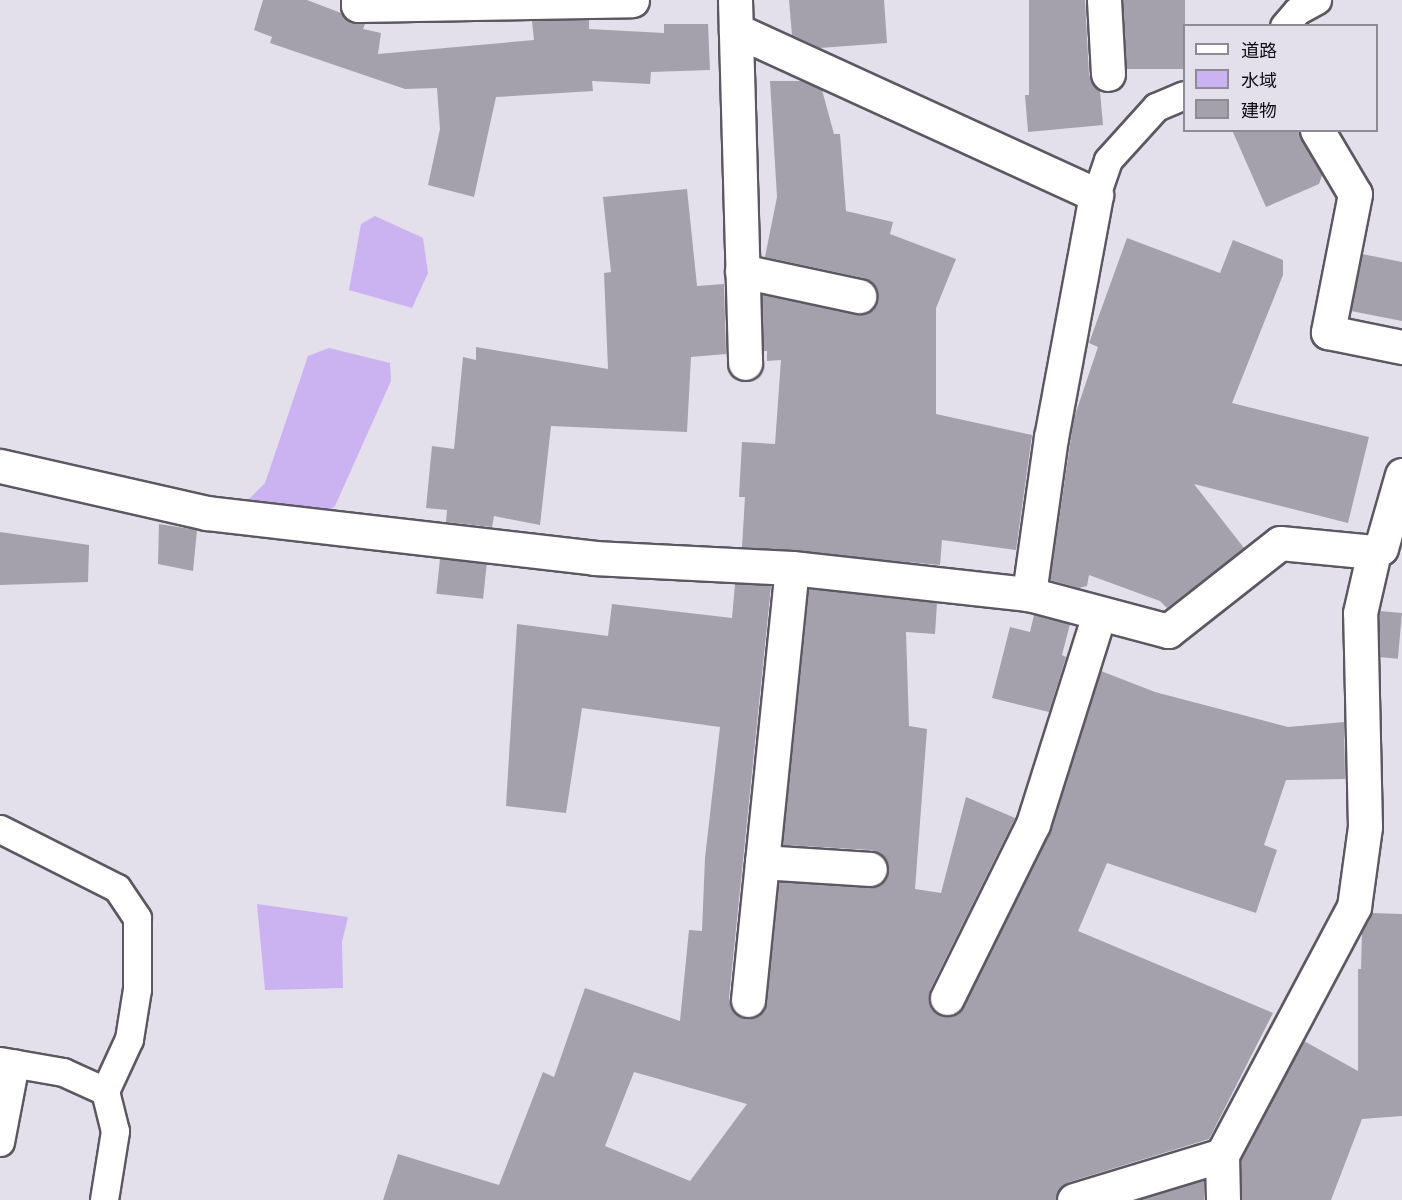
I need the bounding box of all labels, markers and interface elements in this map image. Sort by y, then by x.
legend [1183,24,1378,132]
text: 道路 [1241,39,1277,62]
text: 水域 [1241,69,1277,92]
text: 建物 [1241,99,1277,122]

